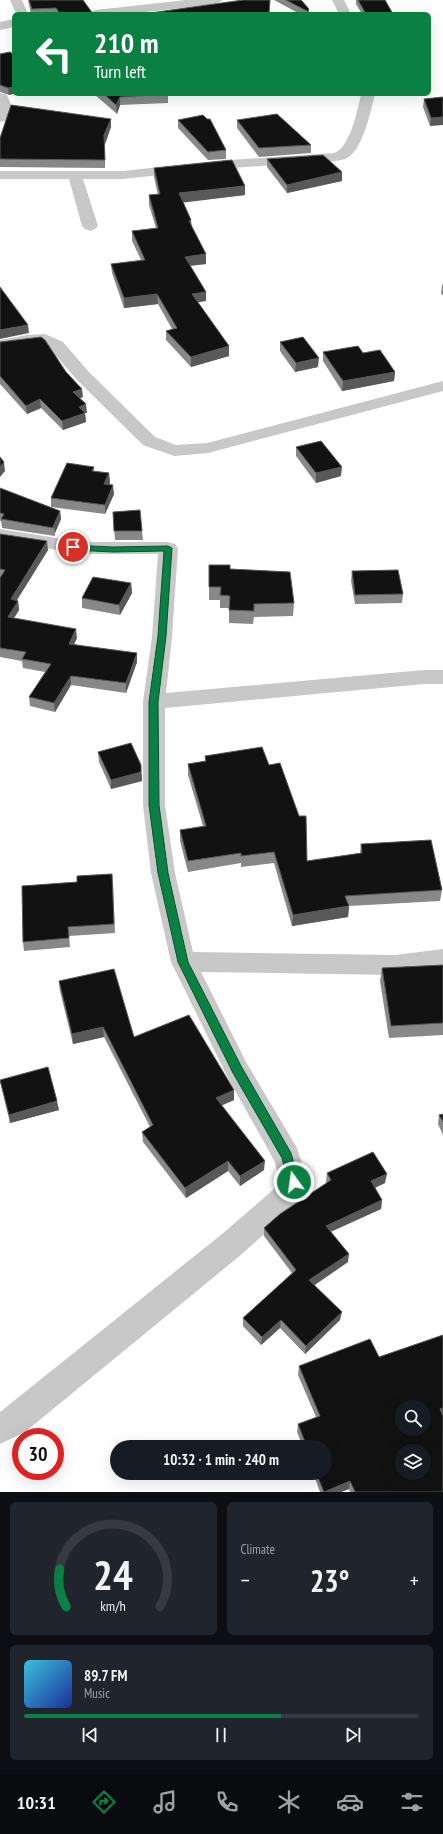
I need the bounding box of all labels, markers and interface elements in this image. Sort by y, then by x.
text: 210 m [94,24,158,61]
icon: left [28,28,80,80]
text: Turn left [94,60,146,83]
pin [56,530,90,564]
icon: arrive [62,536,84,558]
position arrow [273,1161,315,1203]
map controls [395,1400,431,1480]
button: search [395,1400,431,1436]
speed limit sign: 30 [12,1428,64,1480]
button: layers [395,1444,431,1480]
text: 10:32 · 1 min · 240 m [163,1450,279,1469]
text: Climate [241,1541,275,1558]
text: 24 [93,1547,133,1600]
text: 23° [310,1561,350,1600]
text: − [241,1566,250,1594]
text: + [410,1566,419,1594]
text: km/h [101,1595,126,1614]
text: 89.7 FM [84,1666,127,1685]
text: Music [84,1685,110,1702]
icon: previous [79,1724,101,1746]
icon: pause [210,1724,232,1746]
icon: next [342,1724,364,1746]
icon: directions [90,1788,118,1816]
icon: music [151,1788,179,1816]
icon: phone [213,1788,241,1816]
icon: climate [275,1788,303,1816]
icon: car [336,1788,364,1816]
icon: filters [398,1788,426,1816]
text: 10:31 [17,1791,56,1814]

